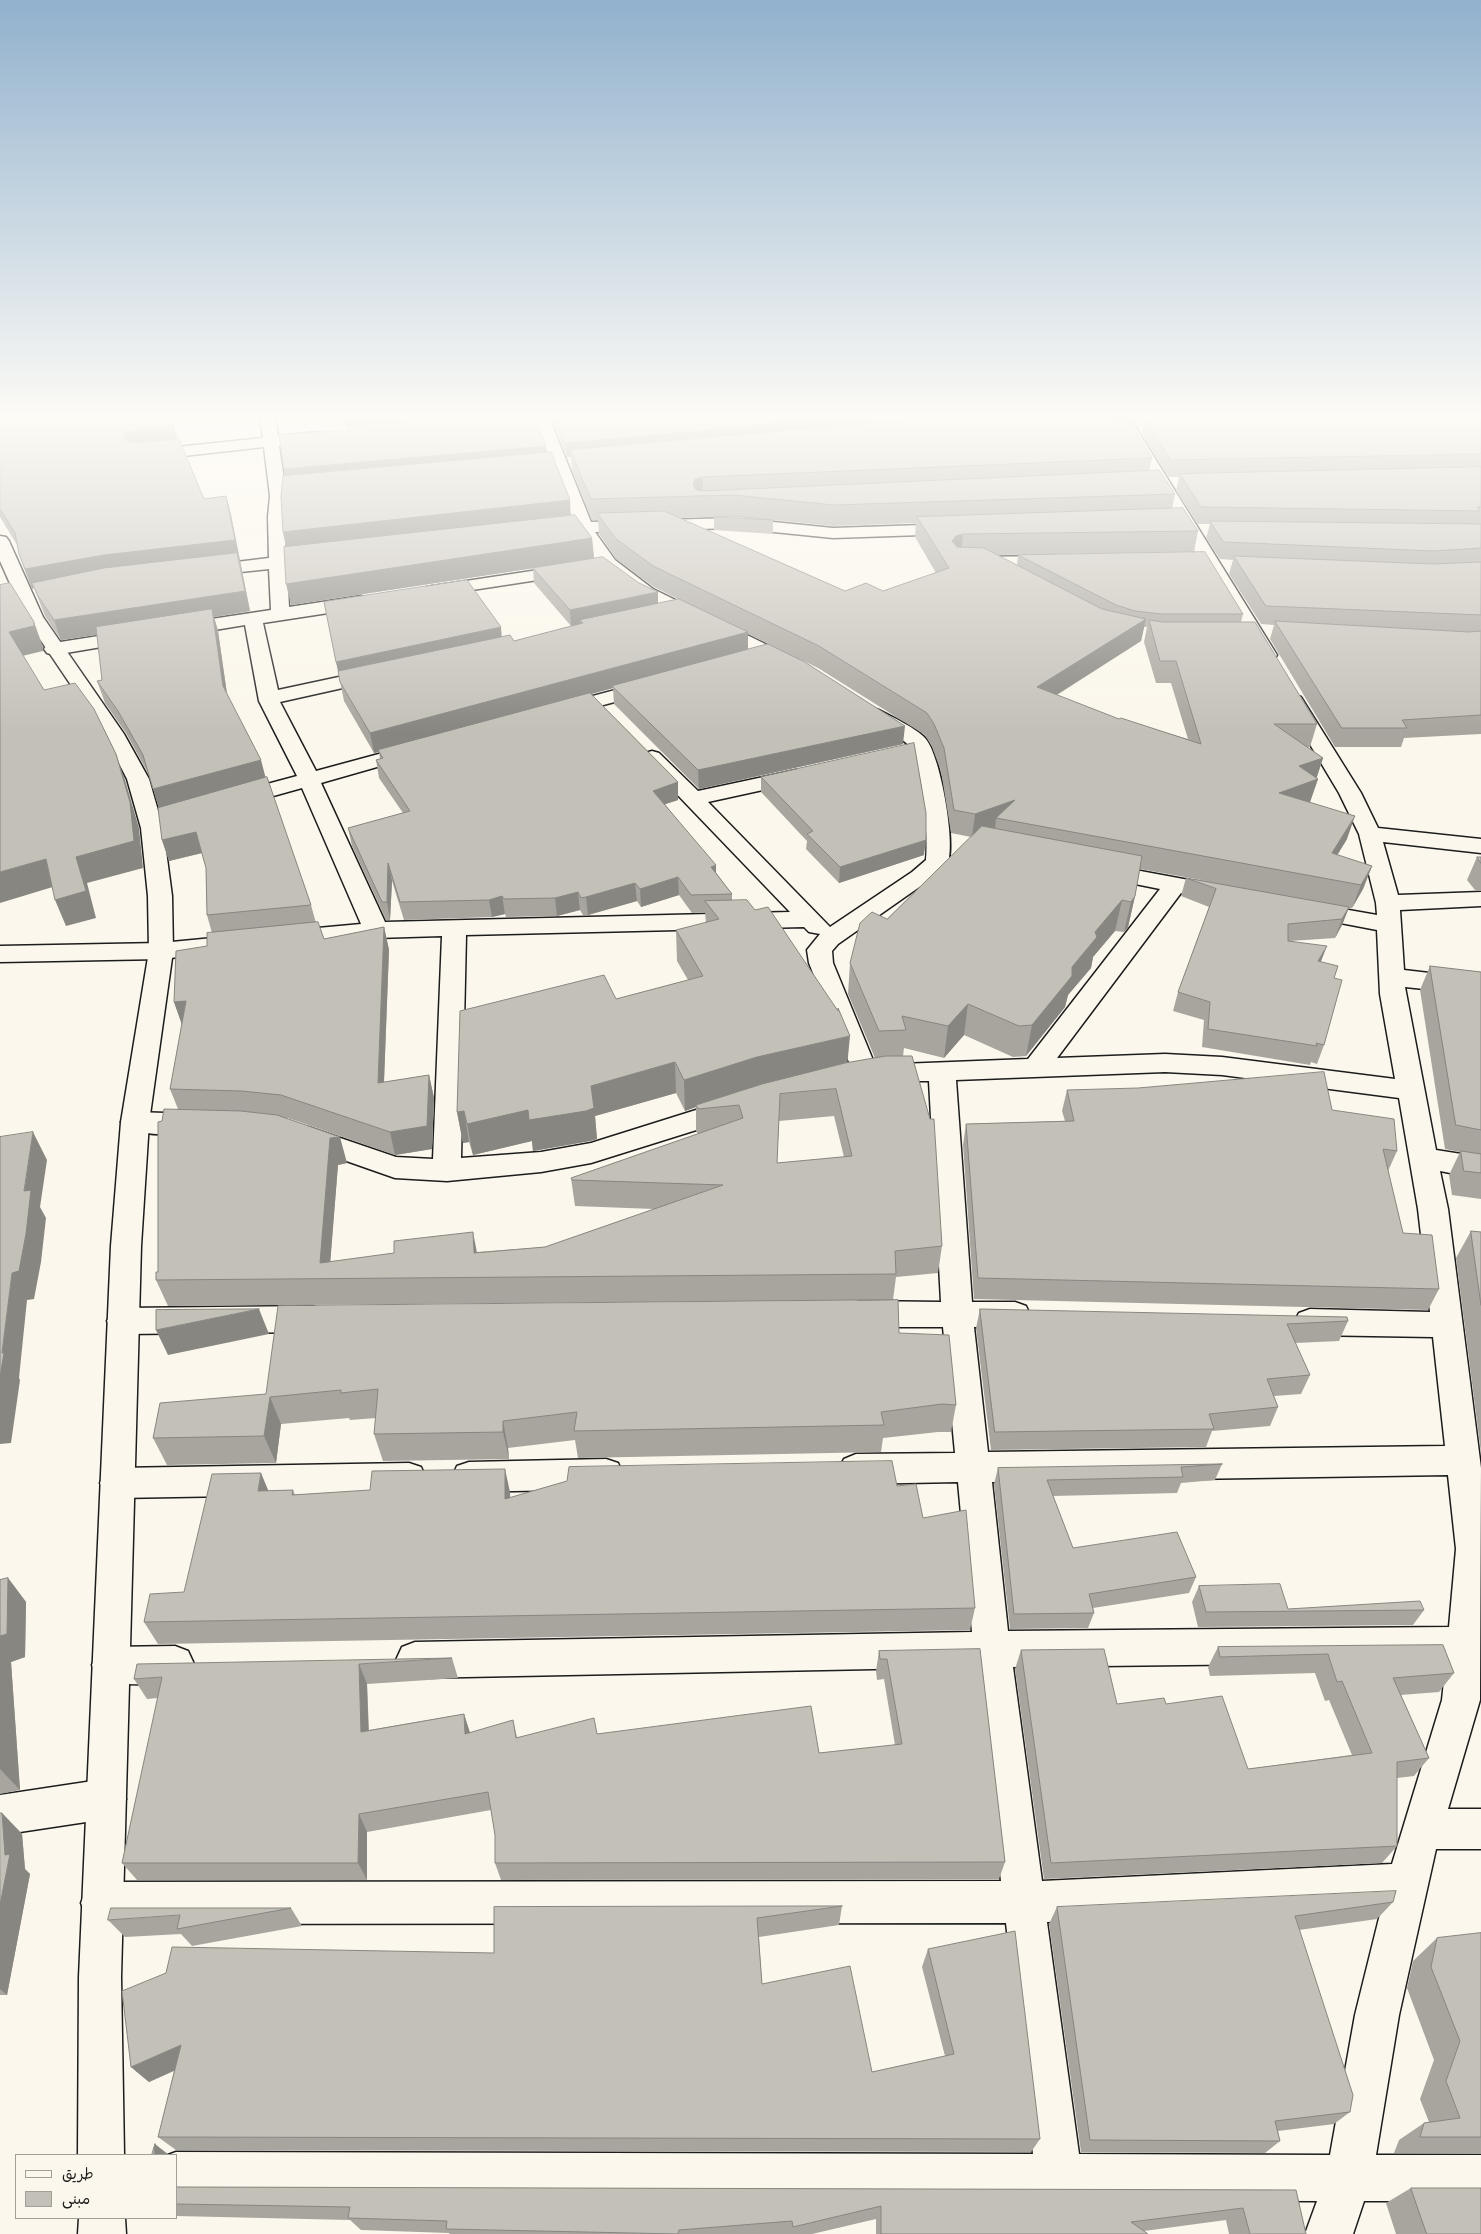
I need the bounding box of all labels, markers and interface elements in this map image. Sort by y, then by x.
legend [15,2154,178,2219]
text: طريق [62,2161,94,2187]
text: مبنى [62,2186,90,2212]

